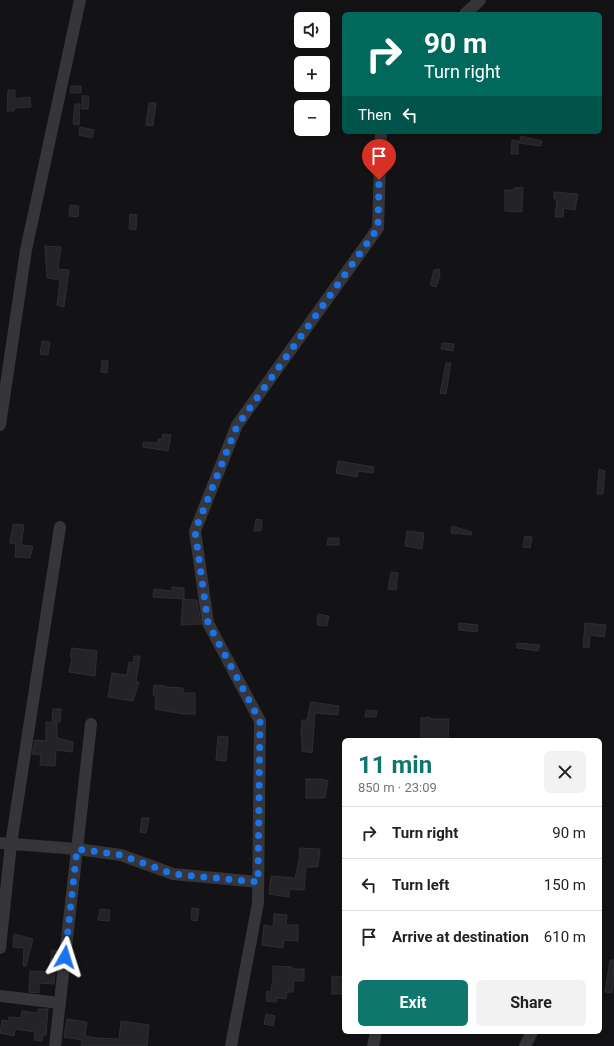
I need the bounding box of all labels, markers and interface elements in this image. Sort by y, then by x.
map controls [294,12,330,136]
button: sound [294,12,330,48]
text: 90 m [424,27,487,60]
icon: right [358,28,410,80]
button: + [294,56,330,92]
text: Turn right [424,61,501,82]
button: − [294,100,330,136]
icon: left [399,104,421,126]
text: Then [358,106,391,124]
pin [362,139,396,180]
icon: arrive [368,145,390,167]
text: 11 min [358,751,432,779]
button: close [544,751,586,793]
text: 850 m · 23:09 [358,780,437,795]
icon: right [358,822,380,844]
text: Turn right [392,824,458,842]
text: 90 m [552,824,586,842]
icon: left [358,874,380,896]
text: Turn left [392,876,449,894]
text: 150 m [544,876,586,894]
icon: arrive [358,926,380,948]
text: Arrive at destination [392,928,529,946]
text: 610 m [544,928,586,946]
position arrow [44,936,86,978]
button: Exit [358,980,468,1026]
button: Share [476,980,586,1026]

